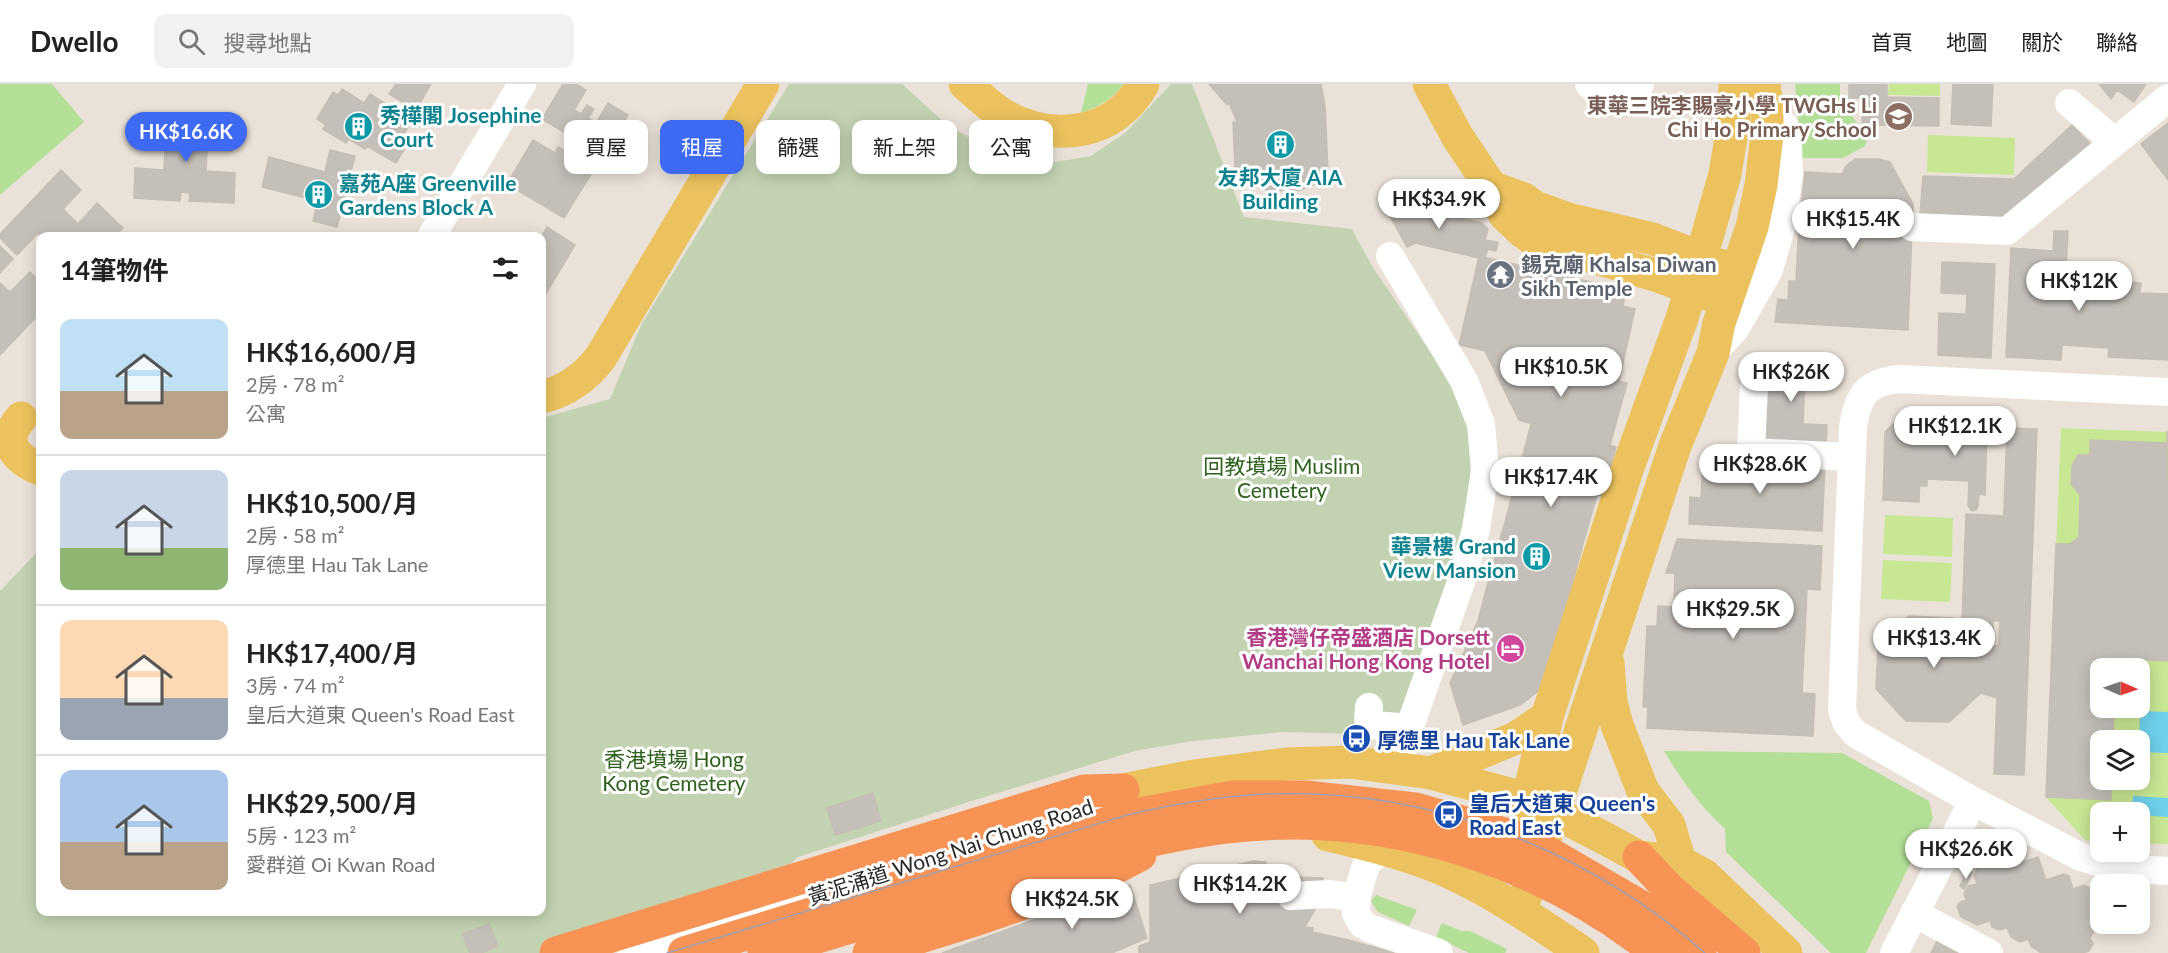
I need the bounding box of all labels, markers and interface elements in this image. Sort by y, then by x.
search box [154,14,574,68]
text: Dwello [30,24,118,58]
icon: search [175,25,208,58]
text: 搜尋地點 [223,29,312,56]
text: 首頁 [1871,29,1913,54]
text: 地圖 [1946,29,1988,54]
text: 關於 [2021,29,2063,54]
text: 聯絡 [2096,29,2138,54]
place label: 東華三院李賜豪小學 TWGHs Li Chi Ho Primary School [1587,92,1877,141]
school or university icon: 東華三院李賜豪小學 TWGHs Li Chi Ho Primary School [1882,100,1914,132]
place label: 秀樺閣 Josephine Court [380,102,541,151]
building icon: 秀樺閣 Josephine Court [343,110,375,142]
pin: HK$16.6K [124,112,248,163]
text: HK$16.6K [139,119,233,143]
chip: 買屋 [564,120,648,174]
chip: 租屋 [660,120,744,174]
chip: 篩選 [756,120,840,174]
chip: 新上架 [852,120,957,174]
chip: 公寓 [969,120,1053,174]
building icon: 友邦大廈 AIA Building [1264,129,1296,161]
place label: 友邦大廈 AIA Building [1218,164,1343,213]
place label: 嘉苑A座 Greenville Gardens Block A [339,170,516,219]
building icon: 嘉苑A座 Greenville Gardens Block A [302,178,334,210]
pin: HK$34.9K [1377,179,1501,230]
text: HK$34.9K [1392,186,1486,210]
pin: HK$15.4K [1791,199,1915,250]
text: HK$15.4K [1806,206,1900,230]
place label: 錫克廟 Khalsa Diwan Sikh Temple [1521,251,1717,300]
icon: filters [489,252,522,285]
text: 14筆物件 [60,254,168,286]
temple icon: 錫克廟 Khalsa Diwan Sikh Temple [1484,259,1516,291]
pin: HK$12K [2030,261,2128,312]
text: HK$12K [2040,268,2118,292]
text: HK$16,600/月 [246,336,419,368]
icon: home [108,343,180,415]
pin: HK$10.5K [1499,347,1623,398]
pin: HK$26K [1742,352,1840,403]
text: HK$10.5K [1514,354,1608,378]
text: HK$26K [1752,359,1830,383]
text: 2房 · 78 m² [246,372,345,396]
text: 公寓 [246,401,286,425]
pin: HK$12.1K [1893,406,2017,457]
text: HK$12.1K [1908,413,2002,437]
pin: HK$28.6K [1698,444,1822,495]
text: HK$28.6K [1713,451,1807,475]
park label: 回教墳場 Muslim Cemetery [1204,453,1360,502]
pin: HK$17.4K [1489,457,1613,508]
text: HK$17.4K [1504,464,1598,488]
text: HK$10,500/月 [246,487,419,519]
icon: home [108,494,180,566]
text: 2房 · 58 m² [246,523,345,547]
place label: 華景樓 Grand View Mansion [1382,533,1516,582]
building icon: 華景樓 Grand View Mansion [1521,541,1553,573]
text: 厚德里 Hau Tak Lane [246,552,428,576]
pin: HK$29.5K [1671,589,1795,640]
text: HK$29.5K [1686,596,1780,620]
pin: HK$13.4K [1872,618,1996,669]
place label: 香港灣仔帝盛酒店 Dorsett Wanchai Hong Kong Hotel [1242,624,1490,673]
text: HK$13.4K [1887,625,1981,649]
hotel icon: 香港灣仔帝盛酒店 Dorsett Wanchai Hong Kong Hotel [1495,632,1527,664]
text: HK$17,400/月 [246,637,419,669]
icon: home [108,644,180,716]
north arrow [2090,658,2150,718]
map controls [2090,658,2150,934]
text: 3房 · 74 m² [246,673,345,697]
text: 皇后大道東 Queen's Road East [246,702,515,726]
bus stop icon: 厚德里 Hau Tak Lane [1340,723,1372,755]
place label: 厚德里 Hau Tak Lane [1377,727,1570,752]
button: layers [2090,730,2150,790]
park label: 香港墳場 Hong Kong Cemetery [602,746,746,795]
text: HK$29,500/月 [246,787,419,819]
place label: 皇后大道東 Queen's Road East [1469,790,1655,839]
street label: 黃泥涌道 Wong Nai Chung Road [804,793,1096,909]
icon: home [108,794,180,866]
bus stop icon: 皇后大道東 Queen's Road East [1432,798,1464,830]
button: + [2090,802,2150,862]
text: 5房 · 123 m² [246,823,356,847]
pin: HK$26.6K [1904,829,2028,880]
text: HK$26.6K [1919,836,2013,860]
text: 愛群道 Oi Kwan Road [246,852,436,876]
pin: HK$14.2K [1178,864,1302,915]
text: HK$14.2K [1193,871,1287,895]
button: − [2090,874,2150,934]
pin: HK$24.5K [1010,879,1134,930]
text: HK$24.5K [1025,886,1119,910]

